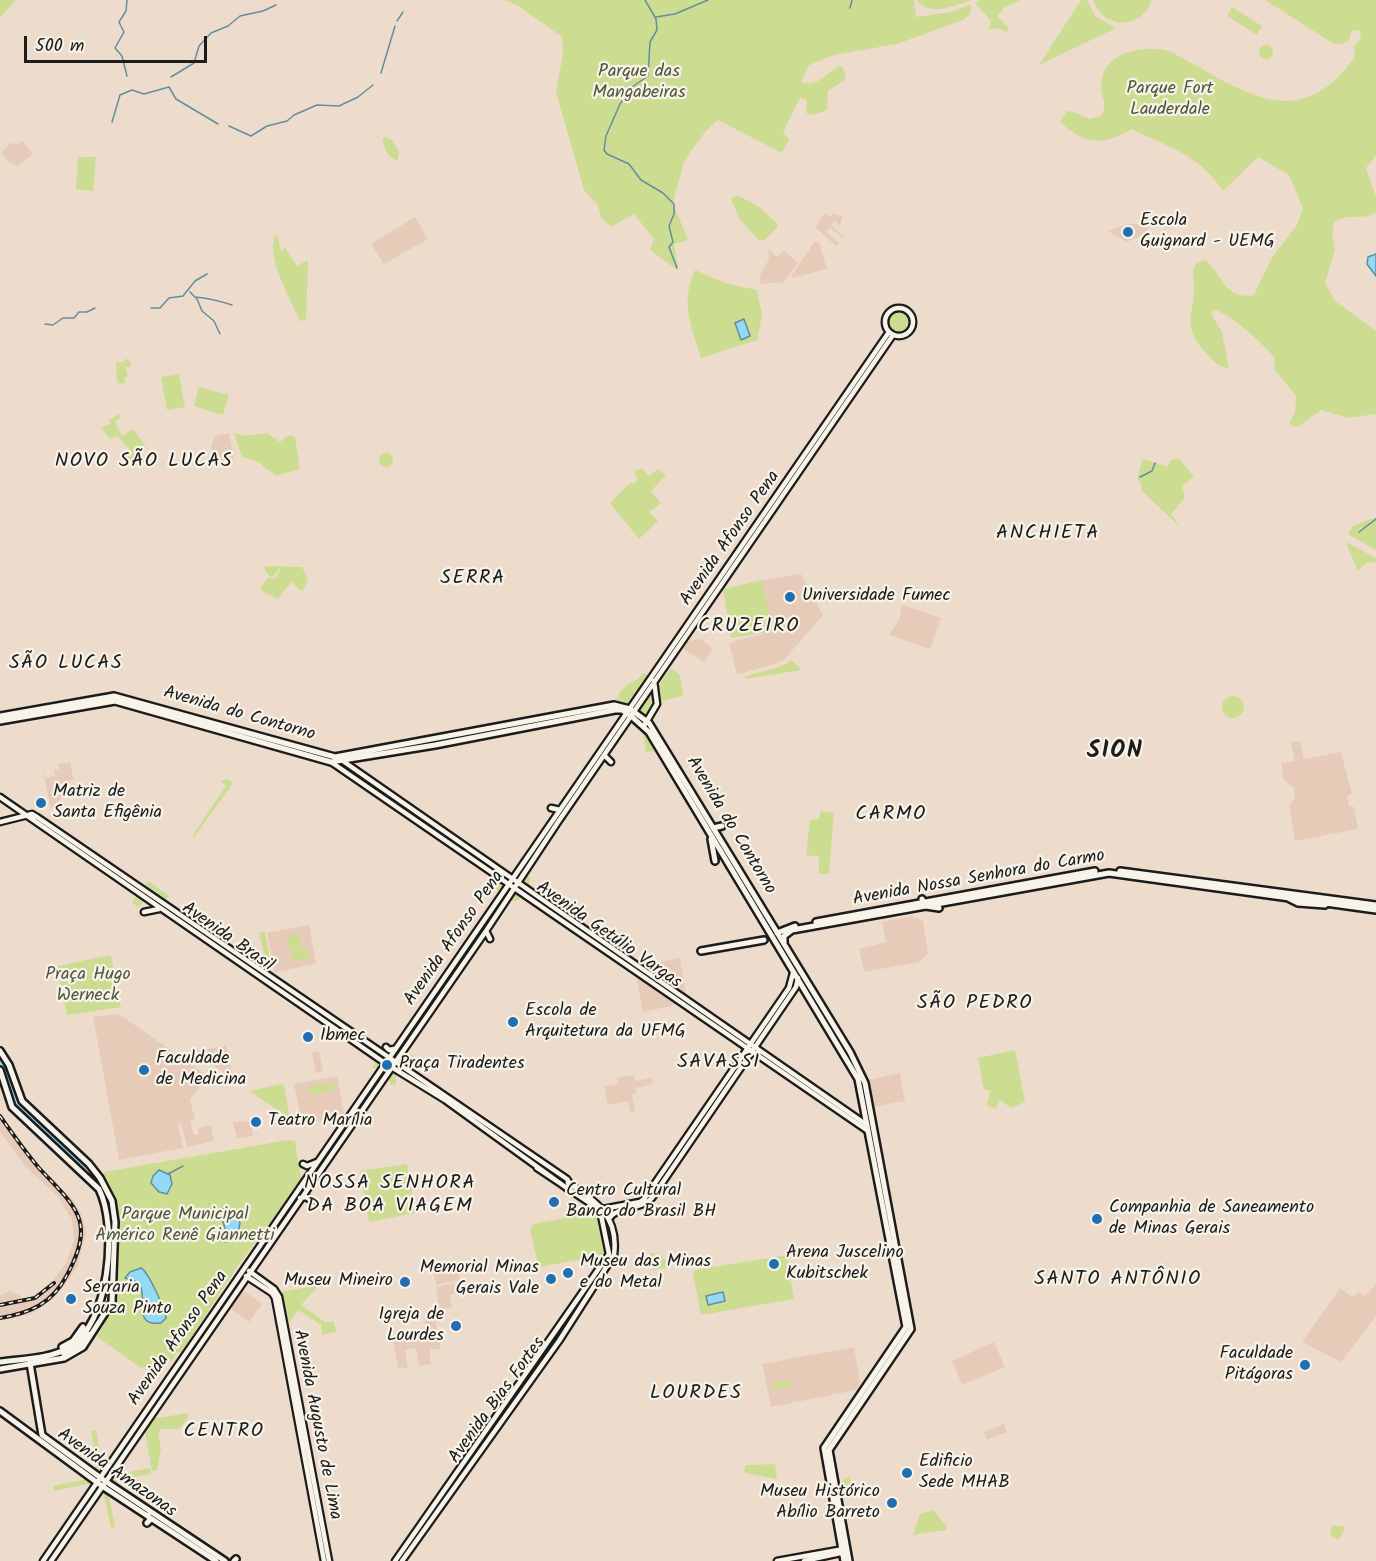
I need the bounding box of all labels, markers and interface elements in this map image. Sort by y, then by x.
scale bar [27,24,210,62]
text: 500 m [35,32,84,61]
park label: Parque das Mangabeiras [592,62,686,104]
park label: Parque Fort Lauderdale [1126,79,1214,122]
place label: Escola Guignard - UEMG [1140,211,1275,254]
marker: Escola Guignard - UEMG [1121,225,1135,239]
district label: NOVO SÃO LUCAS [55,451,233,475]
street label: Avenida Afonso Pena [676,467,786,611]
district label: ANCHIETA [996,523,1100,547]
district label: SERRA [440,568,506,592]
place label: Universidade Fumec [802,586,950,608]
marker: Universidade Fumec [783,590,797,604]
district label: CRUZEIRO [698,616,800,640]
district label: SÃO LUCAS [9,653,123,677]
street label: Avenida do Contorno [161,683,317,747]
district label: SION [1087,739,1143,767]
street label: Avenida do Contorno [680,753,780,899]
place label: Matriz de Santa Efigênia [53,782,162,824]
marker: Matriz de Santa Efigênia [34,796,48,810]
district label: CARMO [855,804,927,828]
street label: Avenida Nossa Senhora do Carmo [851,846,1107,912]
street label: Avenida Afonso Pena [400,867,510,1011]
street label: Avenida Getúlio Vargas [531,878,685,994]
street label: Avenida Brasil [177,898,277,978]
park label: Praça Hugo Werneck [45,965,131,1008]
district label: SÃO PEDRO [917,993,1033,1017]
place label: Escola de Arquitetura da UFMG [525,1001,686,1044]
marker: Escola de Arquitetura da UFMG [506,1015,520,1029]
place label: Ibmec [320,1026,365,1048]
marker: Ibmec [301,1030,315,1044]
place label: Faculdade de Medicina [156,1049,246,1092]
district label: SAVASSI [677,1052,761,1076]
place label: Praça Tiradentes [399,1054,525,1076]
marker: Praça Tiradentes [380,1058,394,1072]
marker: Faculdade de Medicina [137,1063,151,1077]
place label: Teatro Marília [268,1111,372,1133]
marker: Teatro Marília [249,1115,263,1129]
district label: NOSSA SENHORA DA BOA VIAGEM [304,1173,476,1220]
place label: Centro Cultural Banco do Brasil BH [566,1181,716,1224]
marker: Centro Cultural Banco do Brasil BH [547,1195,561,1209]
place label: Companhia de Saneamento de Minas Gerais [1109,1198,1314,1240]
park label: Parque Municipal Américo Renê Giannetti [95,1205,275,1248]
marker: Companhia de Saneamento de Minas Gerais [1090,1212,1104,1226]
place label: Arena Juscelino Kubitschek [786,1243,904,1286]
place label: Museu das Minas e do Metal [580,1252,711,1294]
marker: Arena Juscelino Kubitschek [767,1257,781,1271]
place label: Memorial Minas Gerais Vale [420,1258,539,1300]
marker: Museu das Minas e do Metal [561,1266,575,1280]
street label: Avenida Afonso Pena [124,1267,234,1411]
district label: SANTO ANTÔNIO [1034,1269,1202,1293]
place label: Museu Mineiro [284,1271,393,1293]
marker: Memorial Minas Gerais Vale [544,1272,558,1286]
marker: Museu Mineiro [398,1275,412,1289]
place label: Serraria Souza Pinto [83,1278,172,1320]
marker: Serraria Souza Pinto [64,1292,78,1306]
place label: Igreja de Lourdes [378,1305,444,1348]
marker: Igreja de Lourdes [449,1319,463,1333]
street label: Avenida Augusto de Lima [287,1328,345,1522]
street label: Avenida Bias Fortes [445,1334,551,1468]
place label: Faculdade Pitágoras [1220,1344,1293,1386]
marker: Faculdade Pitágoras [1298,1358,1312,1372]
district label: LOURDES [650,1383,742,1407]
district label: CENTRO [184,1421,264,1445]
street label: Avenida Amazonas [52,1425,180,1523]
place label: Edificio Sede MHAB [919,1452,1010,1494]
marker: Edificio Sede MHAB [900,1466,914,1480]
place label: Museu Histórico Abílio Barreto [760,1482,880,1524]
marker: Museu Histórico Abílio Barreto [885,1496,899,1510]

